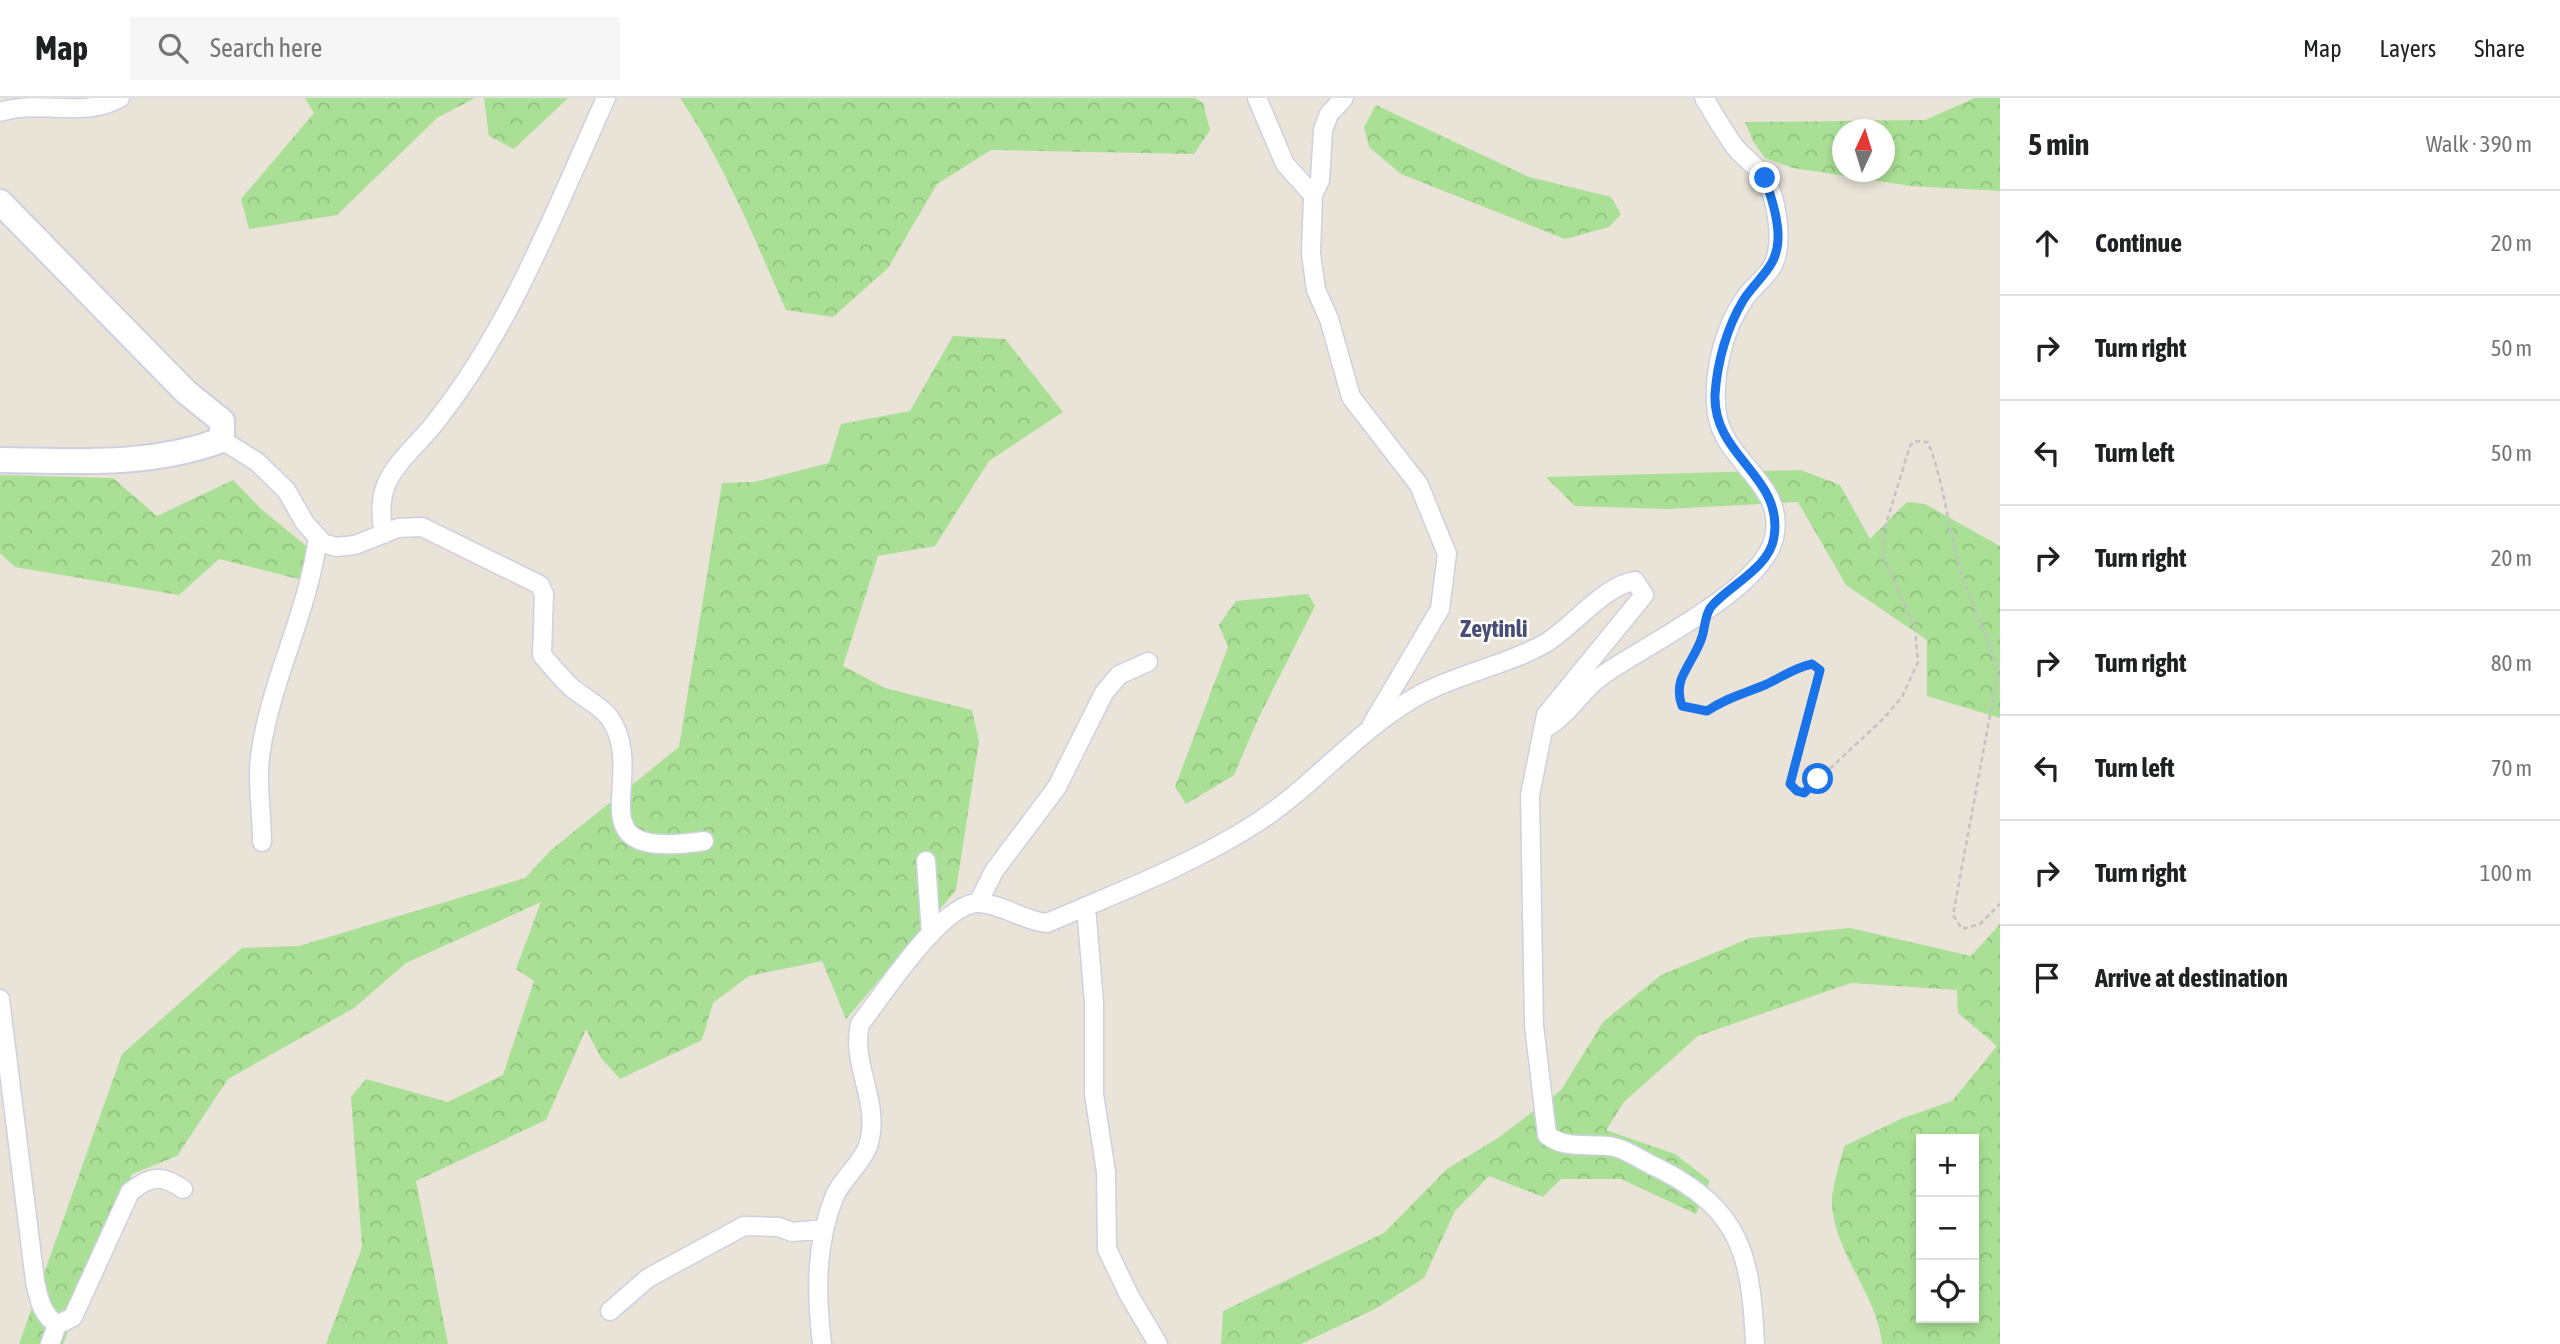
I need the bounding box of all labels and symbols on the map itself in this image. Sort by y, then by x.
north arrow [1832,119,1895,182]
route end [1749,162,1780,193]
district label: Zeytinli [1460,615,1528,642]
route start [1802,763,1833,794]

